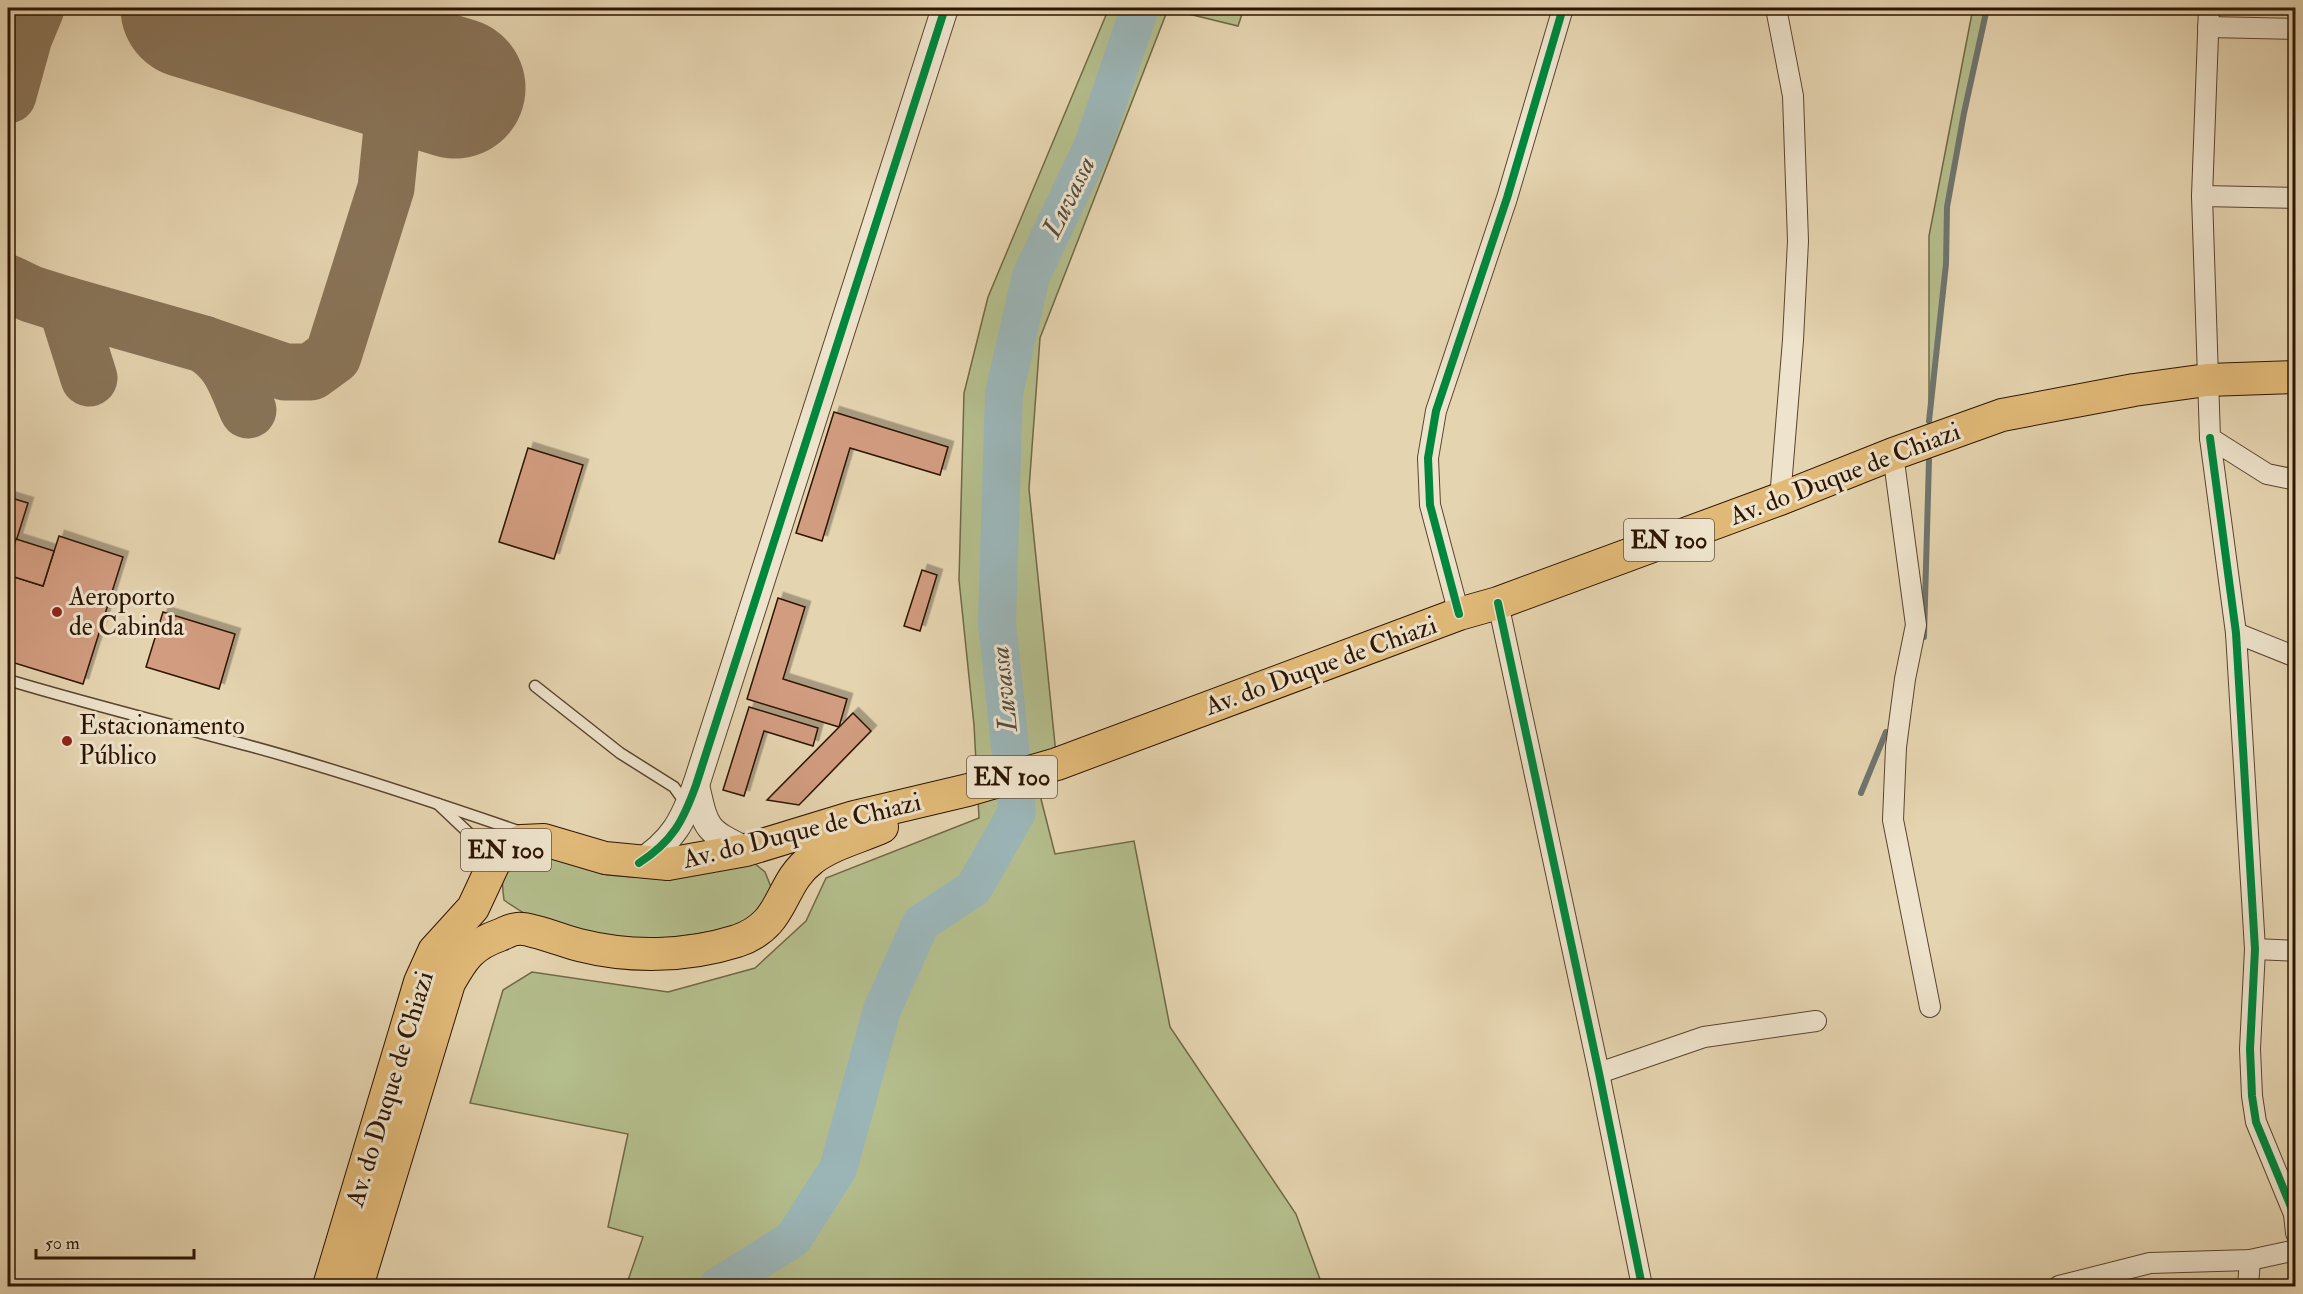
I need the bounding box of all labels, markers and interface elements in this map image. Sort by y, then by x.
water label: Luvassa [1035,151,1103,244]
street label: Av. do Duque de Chiazi [1724,415,1965,533]
road number: EN 100 [1624,519,1714,561]
place label: Aeroporto de Cabinda [68,581,184,643]
marker: Aeroporto de Cabinda [50,605,64,619]
street label: Av. do Duque de Chiazi [1200,609,1441,723]
water label: Luvassa [983,645,1025,734]
place label: Estacionamento Público [79,710,245,772]
marker: Estacionamento Público [60,734,74,748]
road number: EN 100 [967,756,1057,798]
street label: Av. do Duque de Chiazi [679,786,925,876]
road number: EN 100 [461,829,551,871]
street label: Av. do Duque de Chiazi [339,967,441,1212]
scale bar [36,1222,194,1260]
text: 50 m [45,1232,80,1255]

